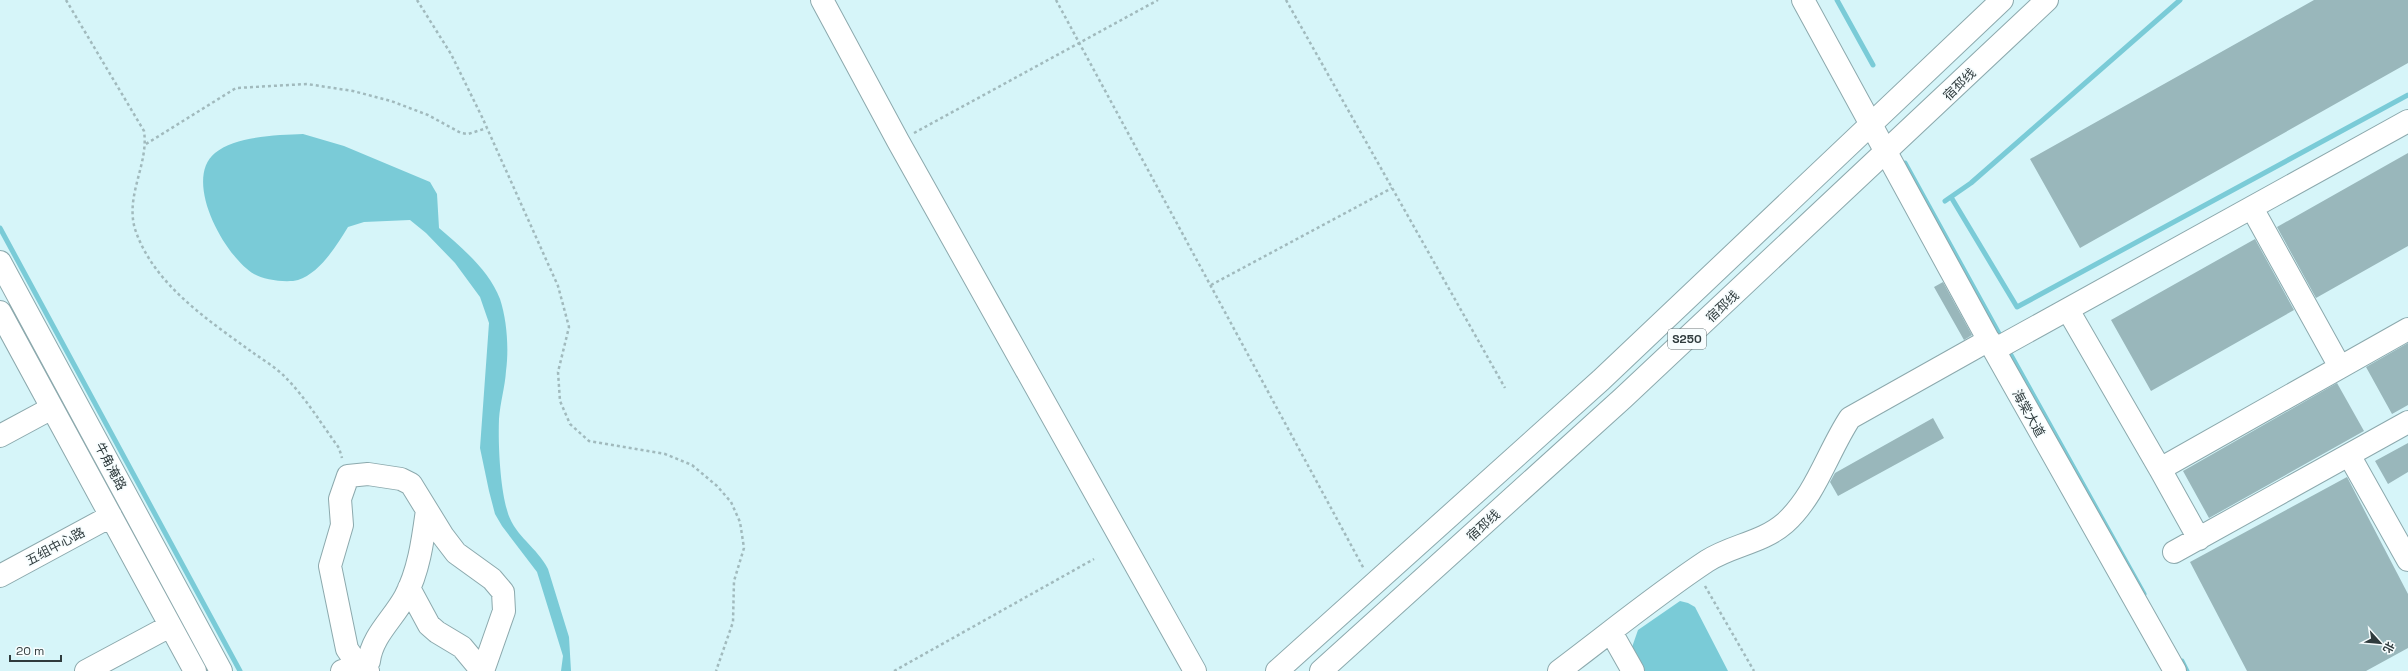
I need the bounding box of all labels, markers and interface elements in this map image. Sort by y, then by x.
street label: 宿邳线 [1939,65,1979,104]
street label: 宿邳线 [1702,287,1742,326]
road number: S250 [1668,329,1706,349]
street label: 海棠大道 [2009,386,2049,440]
street label: 牛角淹路 [91,439,130,493]
street label: 宿邳线 [1463,506,1504,545]
street label: 五组中心路 [23,524,88,569]
north arrow [2360,623,2400,663]
scale bar [10,637,61,663]
text: 北 [2380,639,2398,656]
text: 20 m [16,643,44,659]

